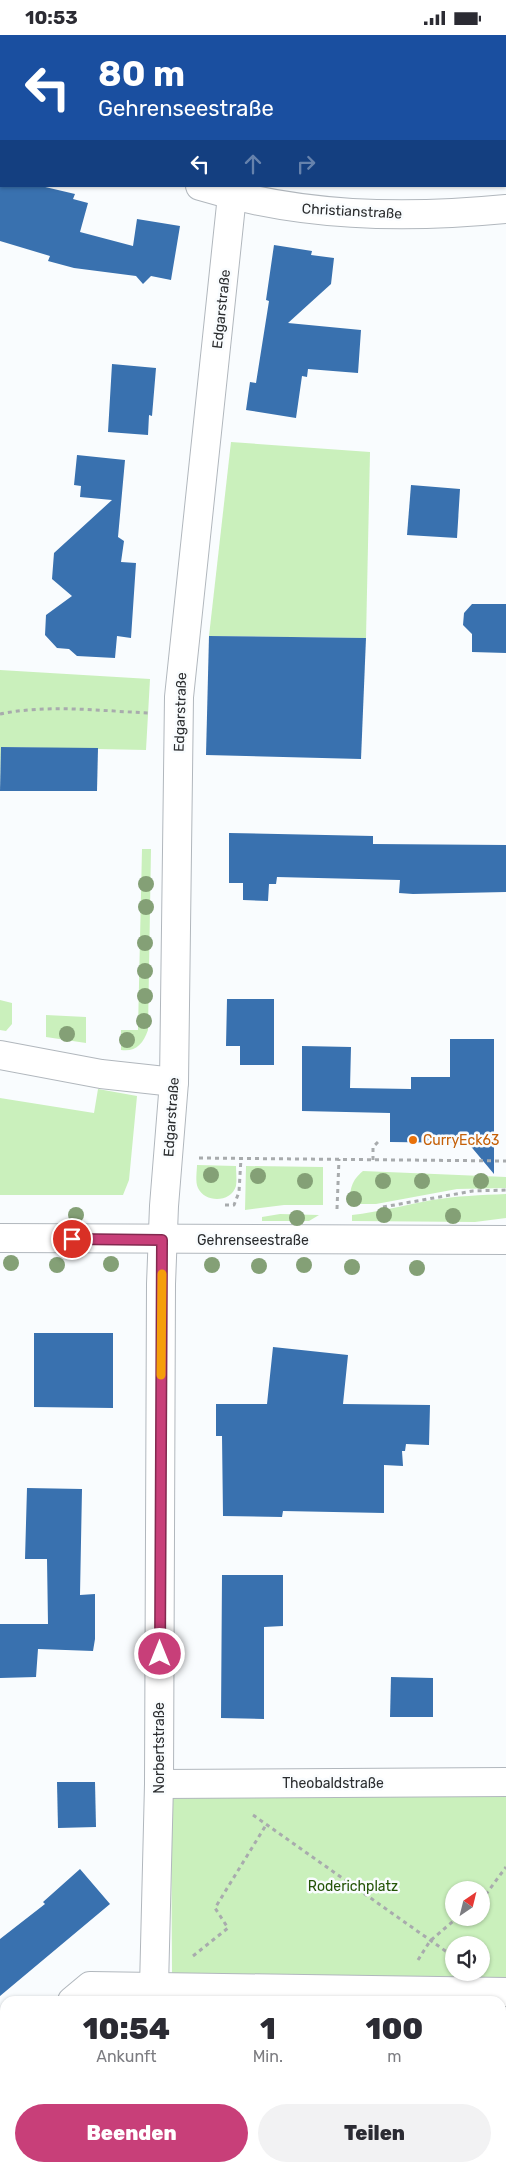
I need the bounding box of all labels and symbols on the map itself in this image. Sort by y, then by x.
street label: Christianstraße [301,200,403,223]
street label: Edgarstraße [209,268,234,350]
street label: Edgarstraße [171,672,190,752]
street label: Edgarstraße [160,1076,183,1157]
place label: CurryEck63 [423,1132,499,1149]
marker: CurryEck63 [407,1134,419,1146]
pin [51,1218,93,1260]
street label: Gehrenseestraße [197,1232,309,1249]
position arrow [133,1627,185,1679]
street label: Norbertstraße [151,1702,168,1794]
street label: Theobaldstraße [282,1775,384,1792]
park label: Roderichplatz [308,1878,398,1895]
north arrow [445,1881,490,1926]

